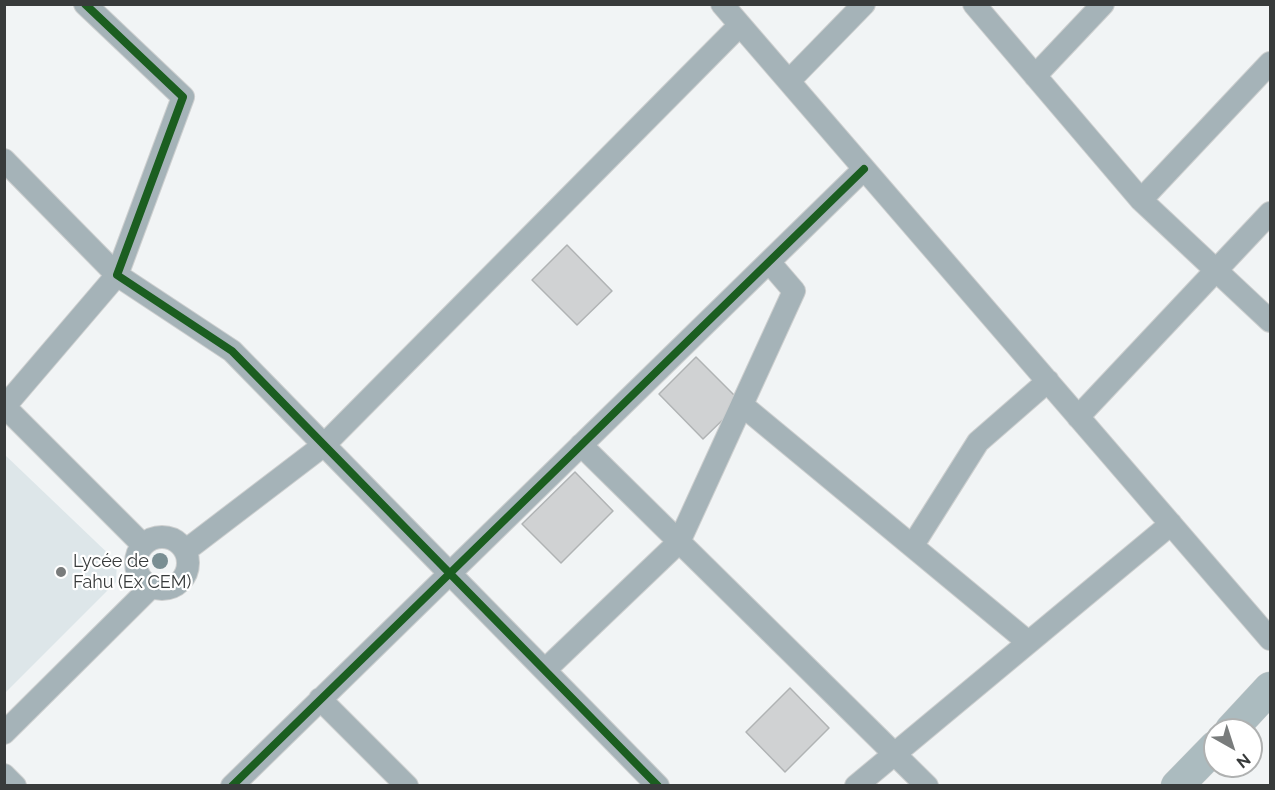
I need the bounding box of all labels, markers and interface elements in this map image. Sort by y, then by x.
place label: Lycée de Fahu (Ex CEM) [73,551,191,594]
marker: Lycée de Fahu (Ex CEM) [54,565,68,579]
north arrow [1203,718,1263,778]
text: N [1233,750,1254,772]

